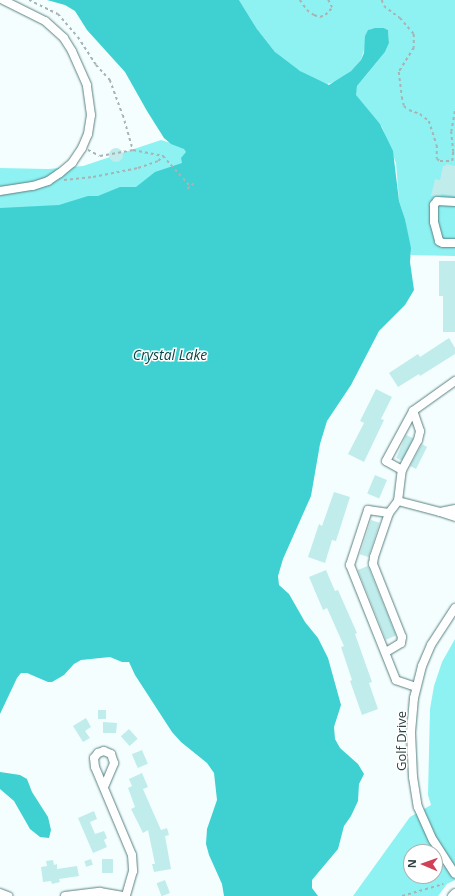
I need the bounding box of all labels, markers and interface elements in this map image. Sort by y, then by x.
water label: Crystal Lake [133,347,207,363]
street label: Golf Drive [393,711,409,771]
north arrow [403,844,443,884]
text: N [404,859,419,868]

